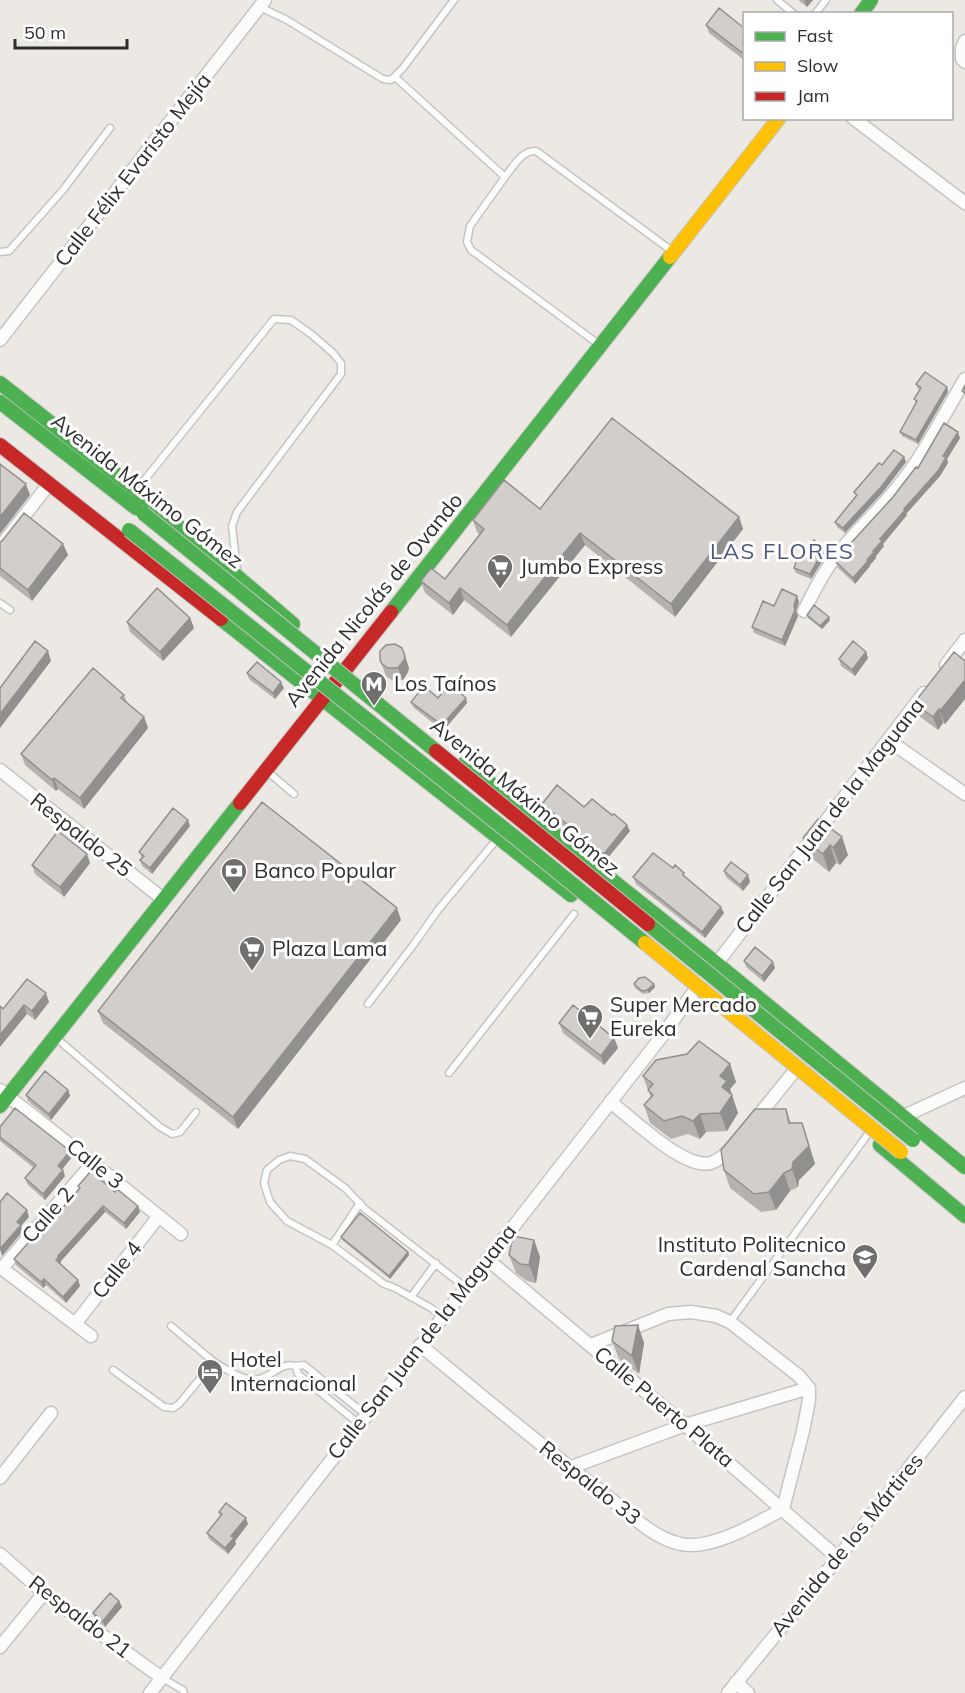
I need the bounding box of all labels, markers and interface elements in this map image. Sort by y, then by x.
scale bar [15,12,128,50]
legend [743,12,953,120]
text: 50 m [24,21,66,44]
text: Fast [797,24,833,47]
text: Slow [797,54,839,77]
street label: Calle Félix Evaristo Mejía [49,67,216,271]
text: Jam [797,84,830,107]
street label: Avenida Máximo Gómez [47,407,249,573]
street label: Avenida Nicolás de Ovando [279,487,468,712]
district label: LAS FLORES [710,537,854,565]
supermarket icon: Jumbo Express [485,552,515,590]
place label: Jumbo Express [520,553,663,579]
metro station icon: Los Taínos [359,669,389,707]
place label: Los Taínos [394,670,497,696]
street label: Calle San Juan de la Maguana [729,692,929,938]
street label: Avenida Máximo Gómez [426,712,626,881]
street label: Respaldo 25 [26,787,138,882]
bank icon: Banco Popular [219,856,249,894]
place label: Banco Popular [254,857,396,883]
supermarket icon: Plaza Lama [237,934,267,972]
place label: Plaza Lama [272,935,387,961]
place label: Super Mercado Eureka [610,991,757,1041]
supermarket icon: Super Mercado Eureka [575,1002,605,1040]
street label: Calle 3 [62,1132,130,1194]
street label: Calle 2 [16,1181,79,1248]
street label: Calle San Juan de la Maguana [321,1218,521,1464]
place label: Instituto Politecnico Cardenal Sancha [658,1231,846,1281]
street label: Calle 4 [86,1235,147,1303]
school or university icon: Instituto Politecnico Cardenal Sancha [850,1242,880,1280]
street label: Calle Puerto Plata [589,1340,740,1472]
place label: Hotel Internacional [230,1346,356,1396]
hotel icon: Hotel Internacional [195,1357,225,1395]
street label: Respaldo 33 [535,1435,647,1530]
street label: Avenida de los Mártires [764,1448,928,1641]
street label: Respaldo 21 [24,1569,137,1663]

